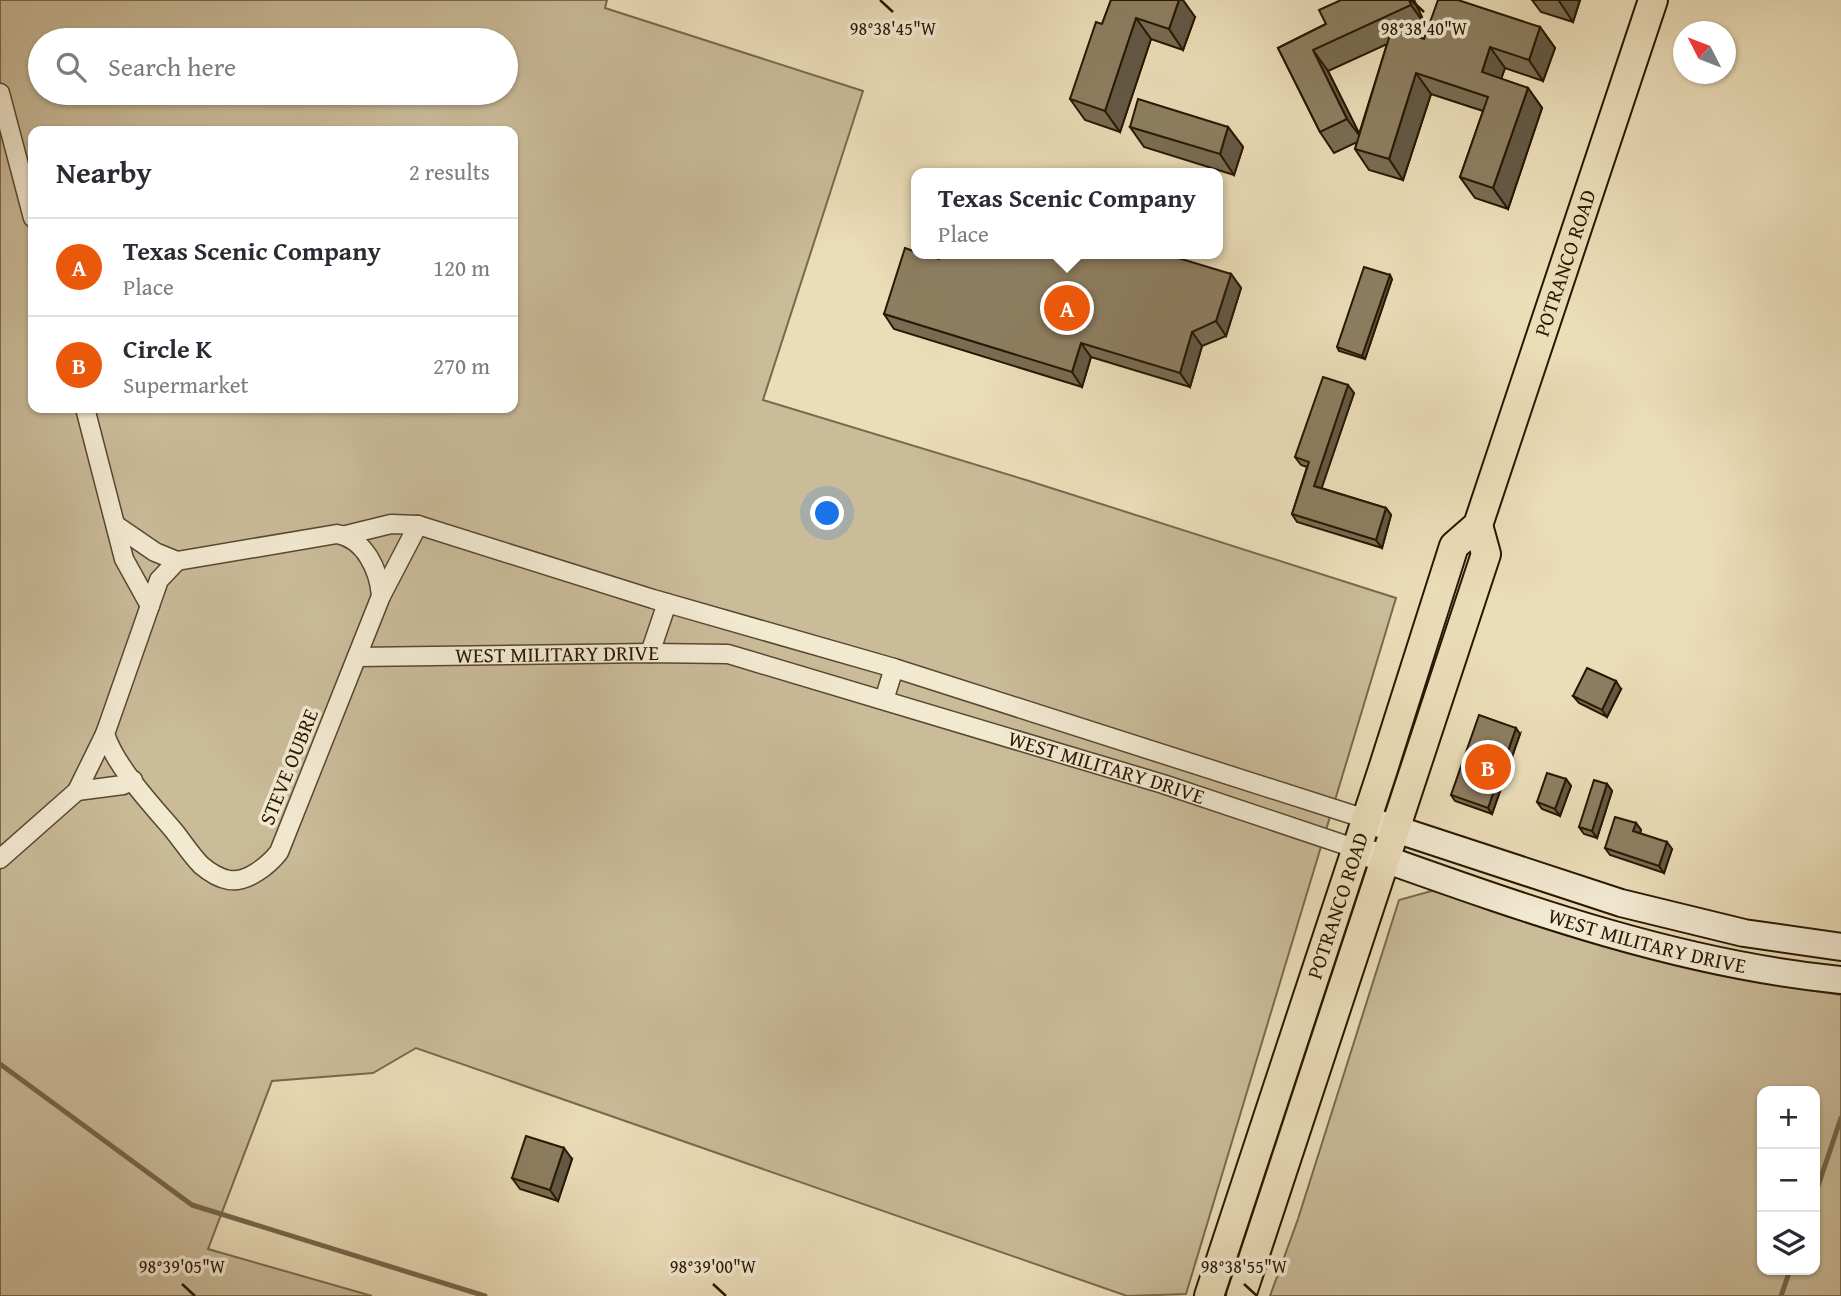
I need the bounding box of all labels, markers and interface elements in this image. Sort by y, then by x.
text: 98°38'45"W [850,15,937,42]
text: 98°38'40"W [1381,15,1468,42]
north arrow [1673,21,1736,84]
search box [28,28,518,105]
text: Search here [108,47,236,86]
icon: search [52,48,90,86]
text: Nearby [56,150,152,194]
text: 2 results [409,155,490,188]
popup [911,168,1223,259]
text: Texas Scenic Company [938,178,1196,217]
street label: POTRANCO ROAD [1526,185,1604,340]
text: Place [938,217,989,250]
text: Texas Scenic Company [123,231,381,270]
text: A [72,251,86,284]
text: 120 m [433,251,490,284]
text: Place [123,270,174,303]
pin: A [1044,282,1090,334]
text: Circle K [123,329,212,368]
text: B [72,349,86,382]
text: 270 m [433,349,490,382]
text: Supermarket [123,368,249,401]
your location [810,496,844,530]
street label: WEST MILITARY DRIVE [455,637,659,671]
street label: STEVE OUBRE [251,704,326,830]
street label: WEST MILITARY DRIVE [1004,723,1209,812]
pin: B [1465,741,1511,793]
street label: POTRANCO ROAD [1299,828,1376,983]
street label: WEST MILITARY DRIVE [1544,900,1749,981]
map controls [1757,1086,1820,1275]
button: + [1757,1086,1820,1149]
button: − [1757,1149,1820,1212]
button: layers [1757,1212,1820,1275]
text: 98°39'05"W [139,1253,226,1280]
text: 98°39'00"W [670,1253,757,1280]
text: 98°38'55"W [1201,1253,1288,1280]

